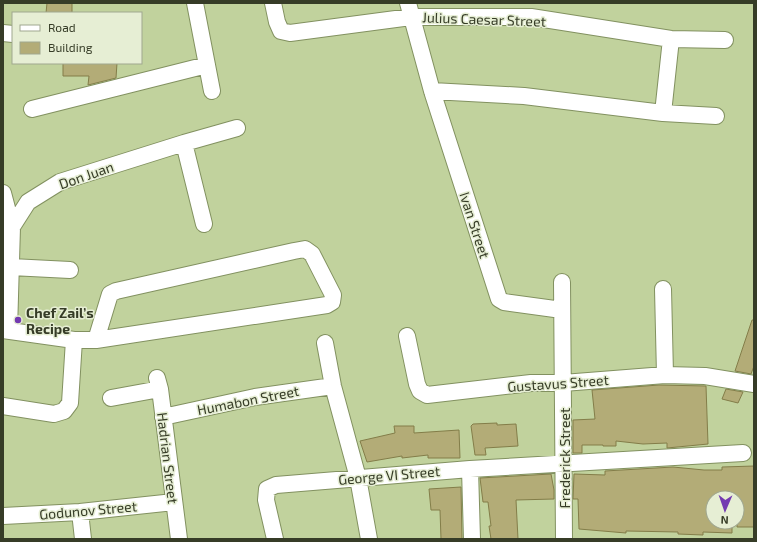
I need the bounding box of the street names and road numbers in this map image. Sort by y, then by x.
street label: Julius Caesar Street [422,8,546,30]
street label: Don Juan [56,158,116,192]
street label: Ivan Street [456,190,494,260]
street label: Gustavus Street [507,371,609,395]
street label: Humabon Street [196,382,300,418]
street label: Frederick Street [556,408,573,508]
street label: Hadrian Street [154,411,182,505]
street label: George VI Street [337,462,441,488]
street label: Godunov Street [39,497,137,523]

